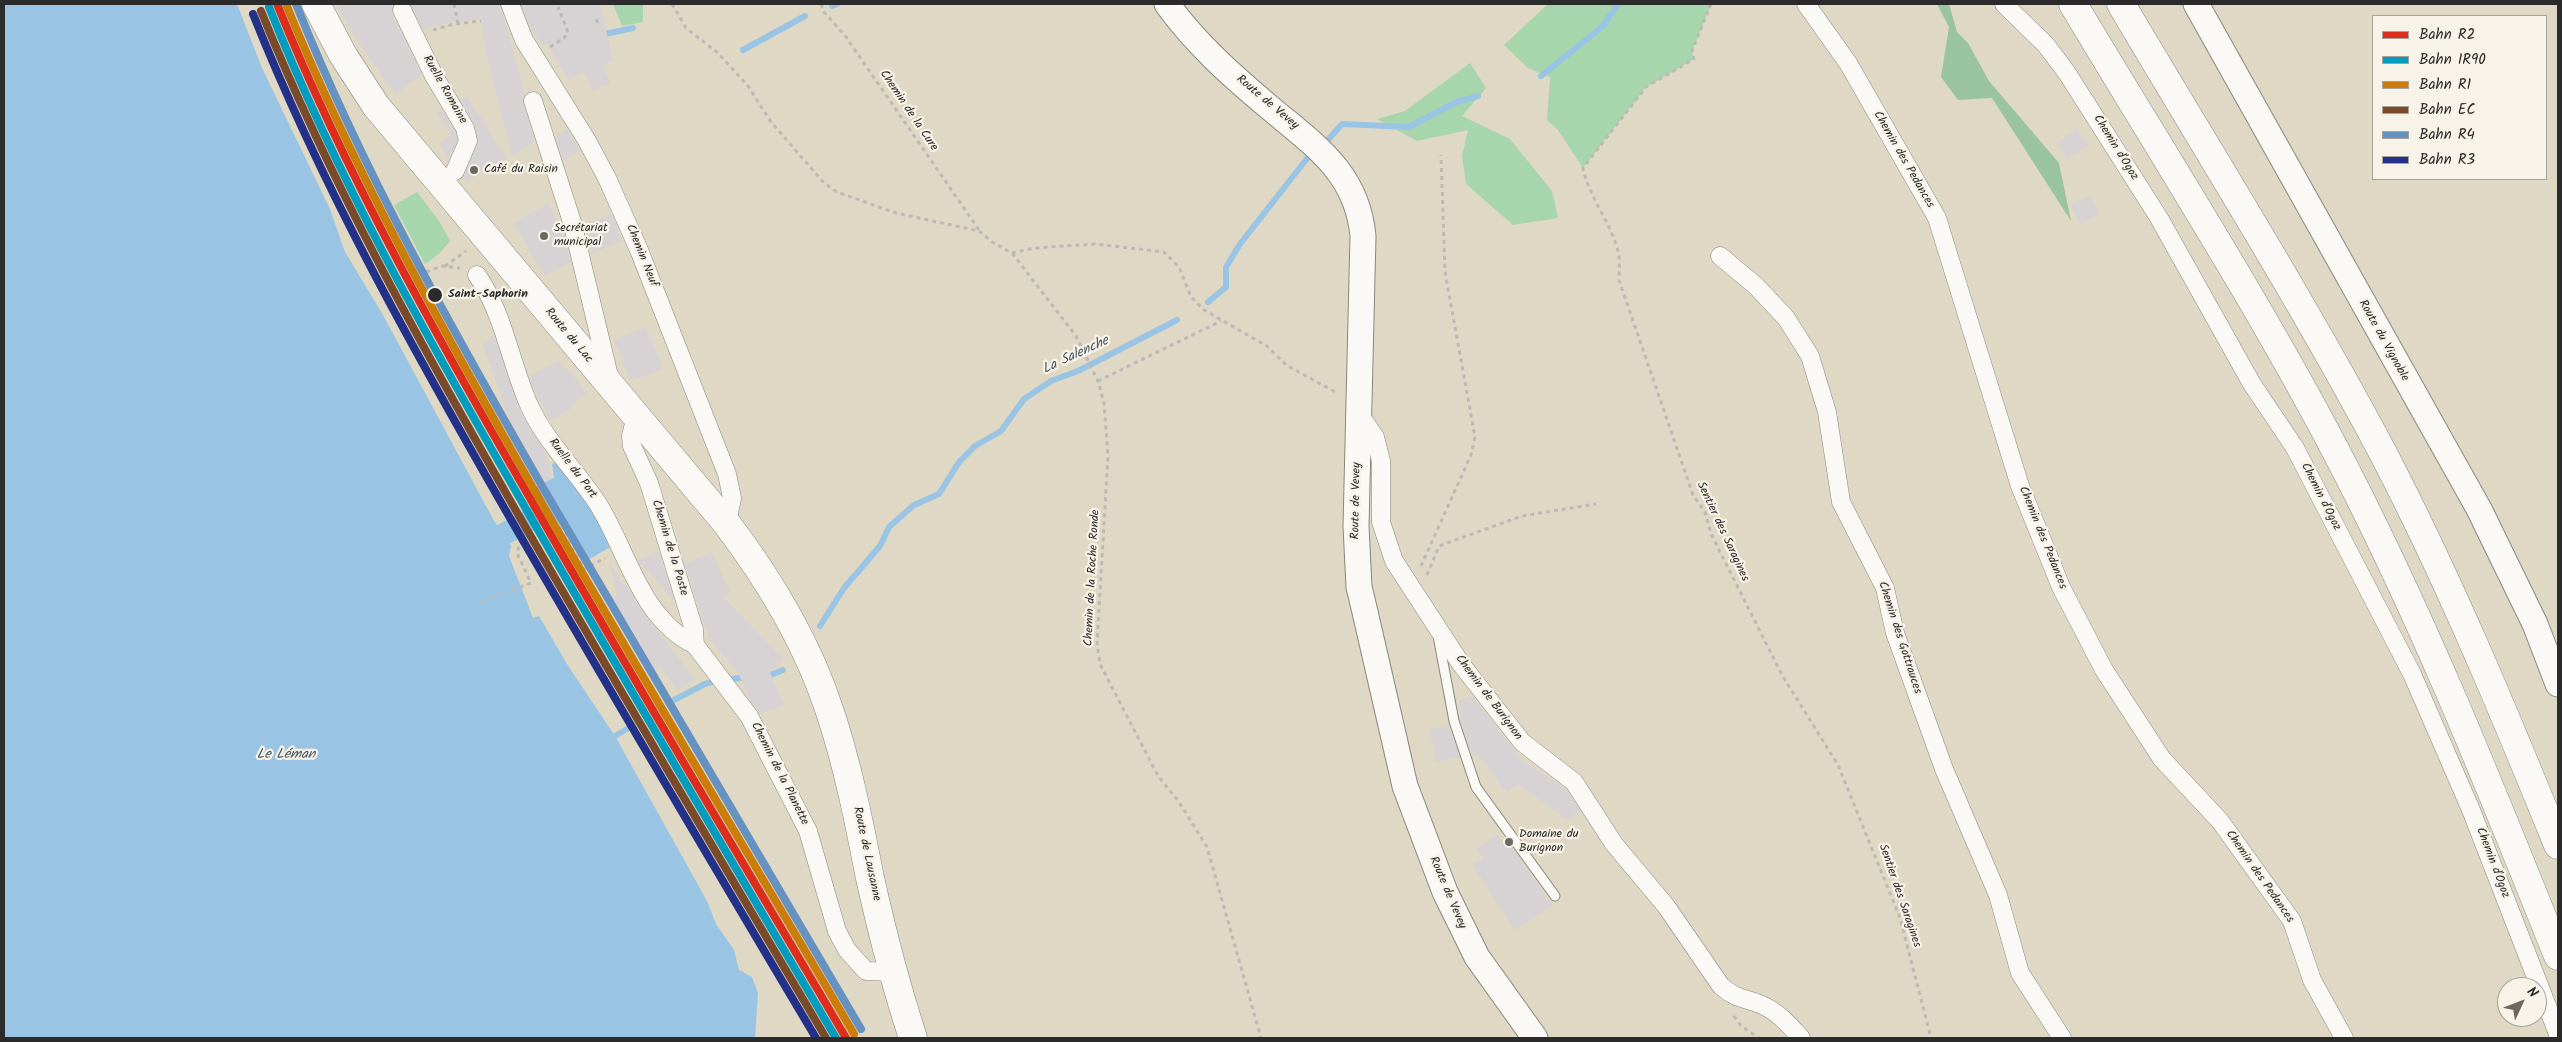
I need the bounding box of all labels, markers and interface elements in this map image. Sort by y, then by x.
legend [2372,15,2547,180]
text: Bahn R2 [2419,23,2475,47]
text: Bahn IR90 [2419,48,2486,72]
street label: Ruelle Romaine [419,53,469,127]
street label: Chemin de la Cure [876,68,940,154]
street label: Route de Vevey [1233,73,1301,133]
text: Bahn R1 [2419,73,2471,97]
text: Bahn EC [2419,98,2475,122]
street label: Chemin des Pedances [1869,109,1937,211]
street label: Chemin d'Ogoz [2089,113,2141,183]
text: Bahn R4 [2419,123,2475,147]
text: Bahn R3 [2419,148,2475,172]
place label: Café du Raisin [484,163,558,177]
marker: Café du Raisin [468,164,480,176]
place label: Secrétariat municipal [554,222,608,250]
street label: Chemin Neuf [622,222,660,290]
marker: Secrétariat municipal [538,230,550,242]
marker: Saint-Saphorin [426,286,444,304]
place label: Saint-Saphorin [448,288,528,302]
street label: Route du Vignoble [2355,298,2411,384]
street label: Route du Lac [541,306,595,366]
water label: La Salenche [1040,333,1112,379]
street label: Ruelle du Port [545,436,599,502]
street label: Chemin d'Ogoz [2297,461,2343,533]
street label: Route de Vevey [1349,462,1365,540]
street label: Sentier des Saragines [1693,480,1751,584]
street label: Chemin des Pedances [2015,484,2069,592]
street label: Chemin de la Poste [648,498,690,598]
street label: Chemin de la Roche Ronde [1082,509,1104,647]
street label: Chemin des Gottrauces [1874,580,1924,696]
street label: Chemin de Burignon [1451,653,1525,743]
street label: Chemin de la Planette [747,720,811,828]
water label: Le Léman [257,748,315,764]
street label: Route de Lausanne [849,805,883,903]
street label: Chemin d'Ogoz [2472,826,2512,900]
place label: Domaine du Burignon [1519,828,1579,856]
street label: Chemin des Pedances [2222,828,2296,926]
marker: Domaine du Burignon [1503,836,1515,848]
street label: Sentier des Saragines [1875,842,1923,950]
street label: Route de Vevey [1425,855,1469,931]
north arrow [2497,977,2547,1027]
text: N [2521,982,2543,1003]

